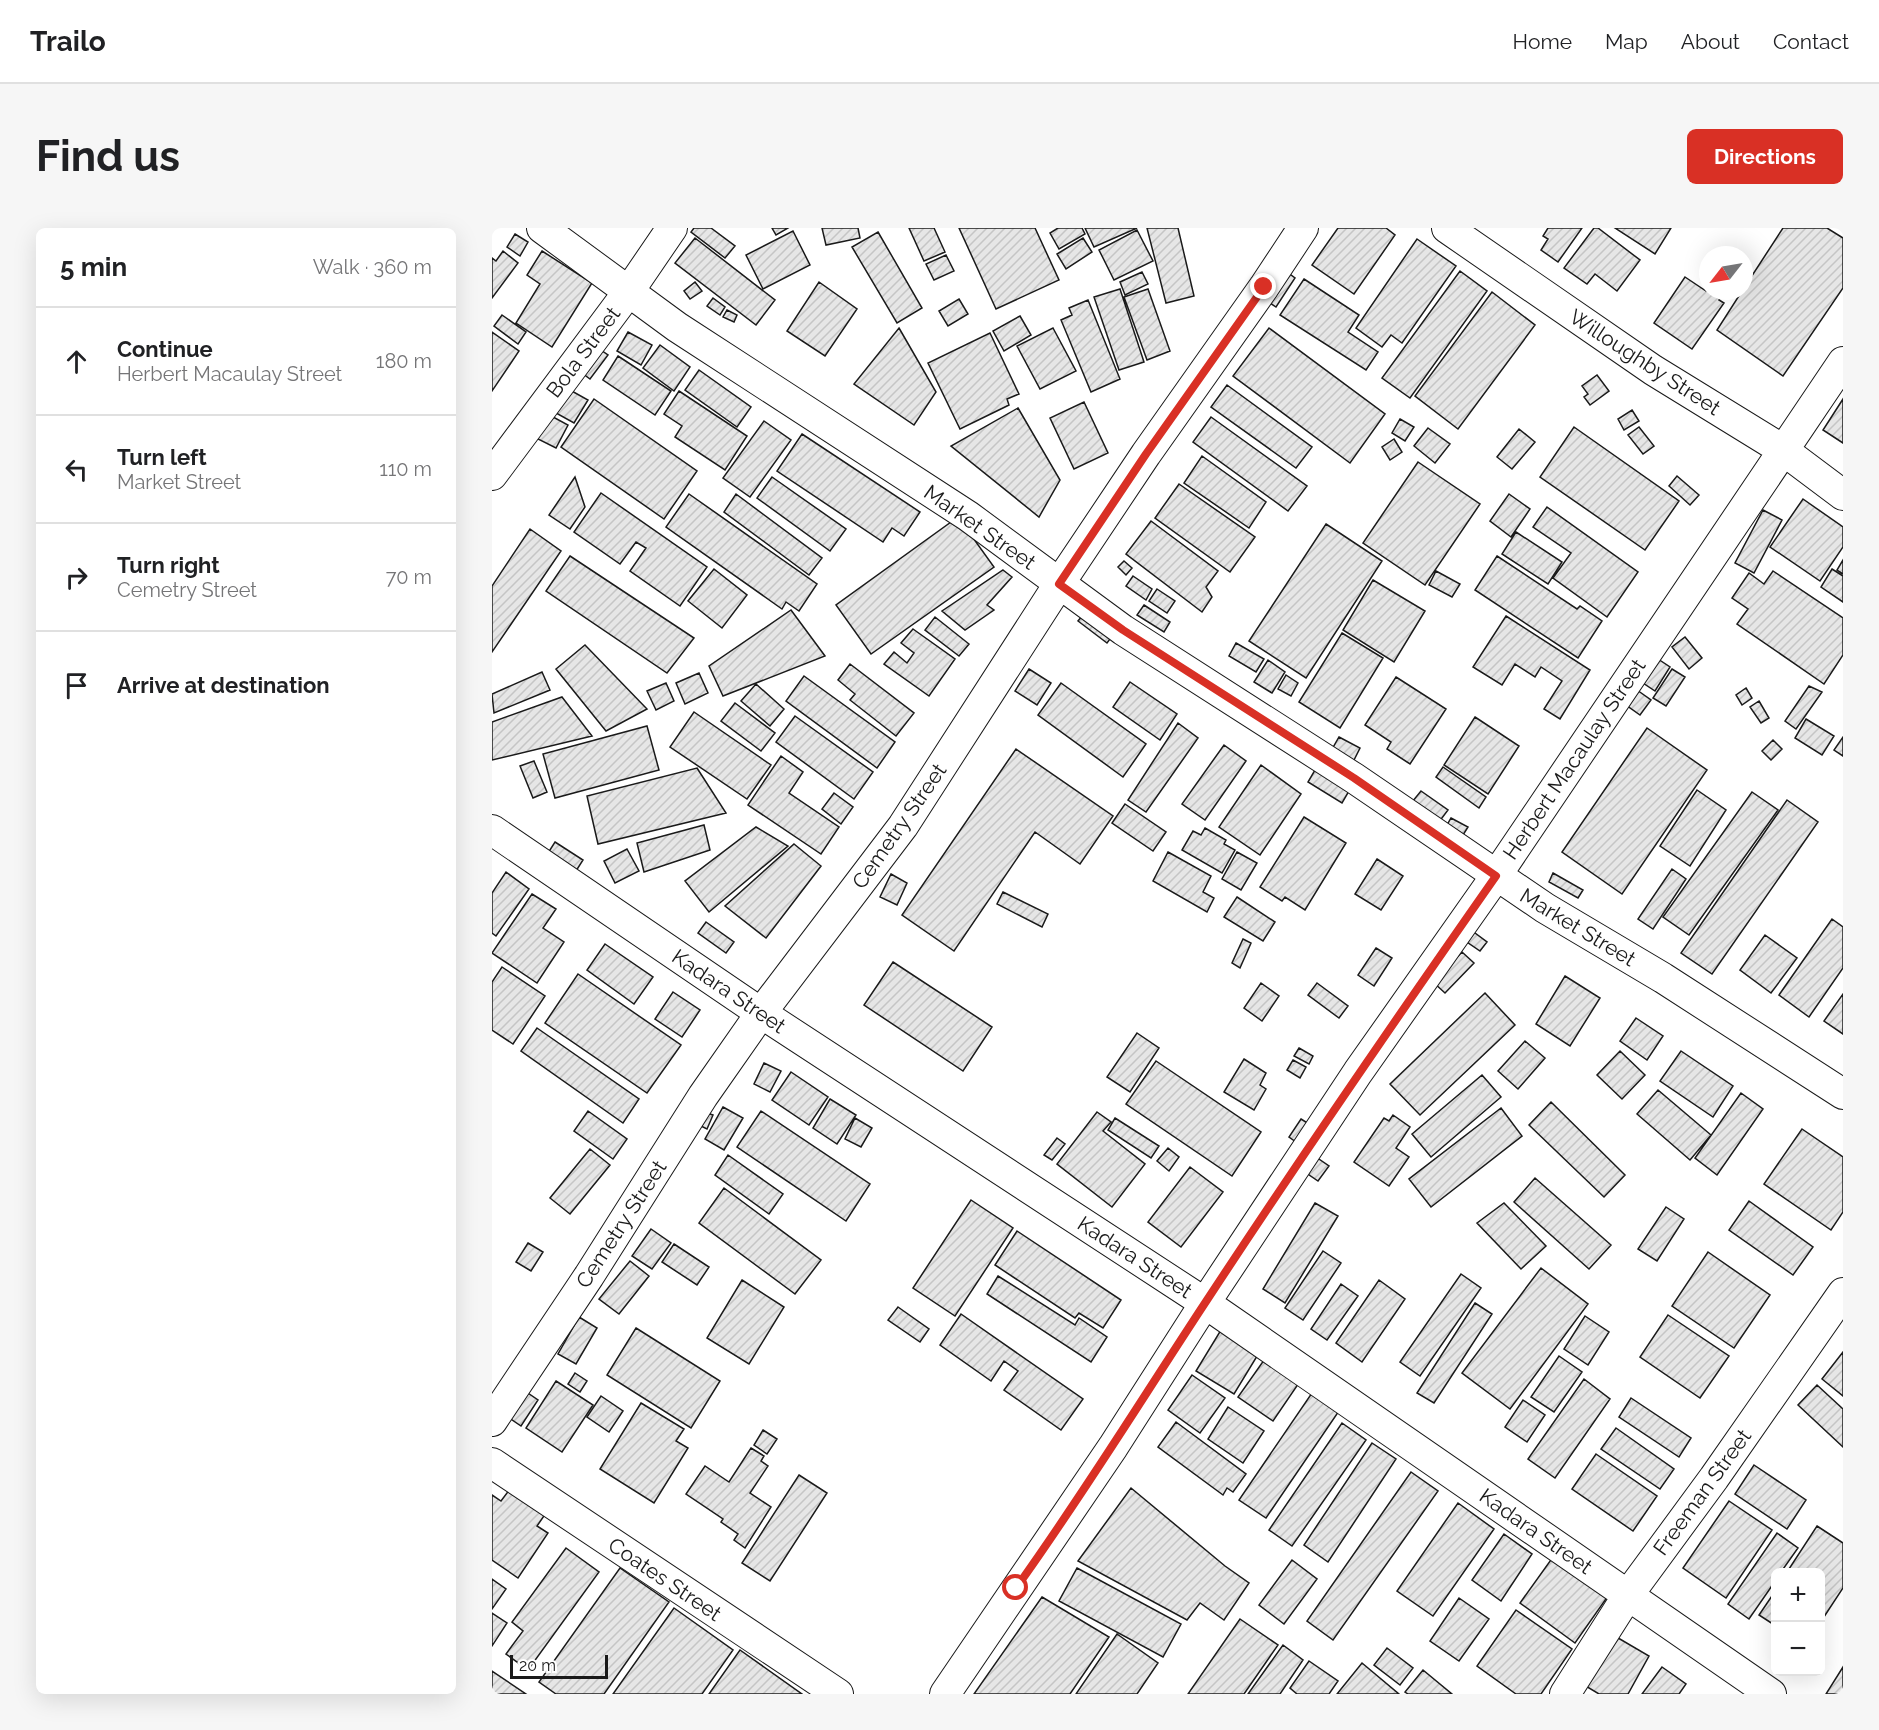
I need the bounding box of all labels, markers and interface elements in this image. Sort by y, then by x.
text: Trailo [30,25,106,58]
text: Home [1513,29,1572,54]
text: Map [1605,29,1648,54]
text: About [1681,29,1740,54]
text: Contact [1773,29,1849,54]
button: Directions [1687,129,1843,184]
text: Find us [36,132,180,181]
north arrow [1699,246,1753,300]
text: 5 min [60,252,127,282]
text: Walk · 360 m [313,255,432,279]
route end [1250,273,1276,299]
street label: Bola Street [541,302,625,402]
street label: Willoughby Street [1565,304,1725,420]
text: Continue [117,336,213,362]
icon: ahead [60,345,93,378]
text: 180 m [376,349,432,373]
text: Herbert Macaulay Street [117,362,342,386]
text: Turn left [117,444,207,470]
icon: left [60,453,93,486]
text: 110 m [379,457,432,481]
text: Market Street [117,470,241,494]
street label: Market Street [919,479,1041,575]
text: Turn right [117,552,220,578]
icon: right [60,561,93,594]
text: 70 m [386,565,432,589]
text: Cemetry Street [117,578,257,602]
street label: Herbert Macaulay Street [1498,654,1650,864]
icon: arrive [60,669,93,702]
text: Arrive at destination [117,672,330,698]
street label: Cemetry Street [847,759,951,893]
street label: Market Street [1516,883,1640,971]
street label: Kadara Street [667,944,791,1038]
street label: Cemetry Street [570,1156,672,1292]
street label: Kadara Street [1073,1211,1197,1303]
street label: Freeman Street [1648,1424,1756,1560]
street label: Kadara Street [1475,1483,1597,1579]
street label: Coates Street [604,1532,726,1626]
map controls [1771,1568,1825,1676]
button: + [1771,1568,1825,1622]
route start [1002,1574,1028,1600]
button: − [1771,1622,1825,1676]
scale bar [510,1652,608,1680]
text: 20 m [519,1656,556,1675]

